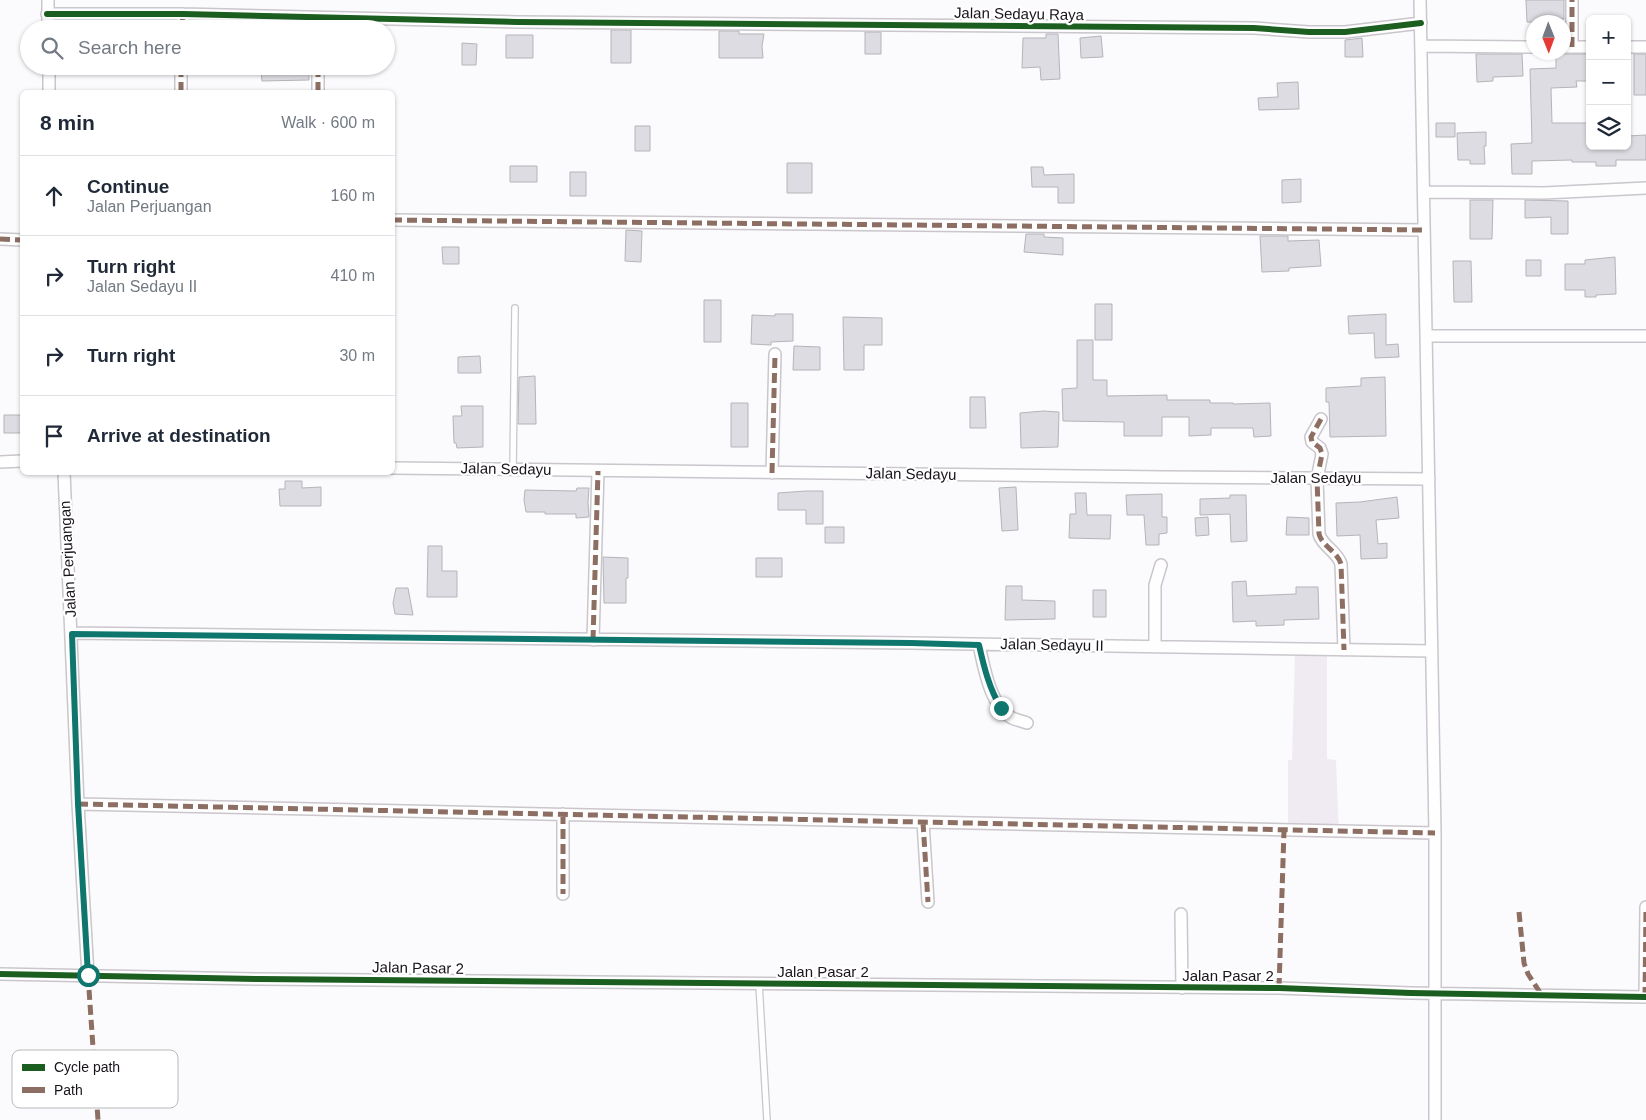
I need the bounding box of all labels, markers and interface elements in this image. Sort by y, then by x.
street label: Jalan Sedayu Raya [954,4,1085,23]
north arrow [1526,15,1571,60]
map controls [1586,15,1631,150]
button: + [1586,15,1631,60]
search box [20,20,395,75]
icon: search [38,34,66,62]
text: Search here [78,37,182,58]
button: − [1586,60,1631,105]
button: layers [1586,105,1631,150]
text: 8 min [40,111,95,134]
text: Walk · 600 m [281,114,375,131]
text: Continue [87,176,169,197]
icon: ahead [40,182,68,210]
text: 160 m [331,187,375,204]
text: Jalan Perjuangan [87,198,212,215]
text: Turn right [87,256,175,277]
icon: right [40,262,68,290]
text: 410 m [331,267,375,284]
text: Jalan Sedayu II [87,278,197,295]
icon: right [40,342,68,370]
text: Turn right [87,345,175,366]
text: 30 m [339,347,375,364]
icon: arrive [40,422,68,450]
text: Arrive at destination [87,425,271,446]
street label: Jalan Sedayu [460,459,552,478]
street label: Jalan Sedayu [865,464,957,483]
street label: Jalan Sedayu [1271,469,1361,486]
street label: Jalan Perjuangan [56,500,79,618]
street label: Jalan Sedayu II [1000,635,1104,654]
route end [990,697,1013,720]
street label: Jalan Pasar 2 [372,958,464,977]
street label: Jalan Pasar 2 [777,963,869,980]
route start [77,964,100,987]
street label: Jalan Pasar 2 [1182,967,1274,984]
legend [12,1050,178,1108]
text: Cycle path [54,1059,120,1075]
text: Path [54,1082,83,1098]

